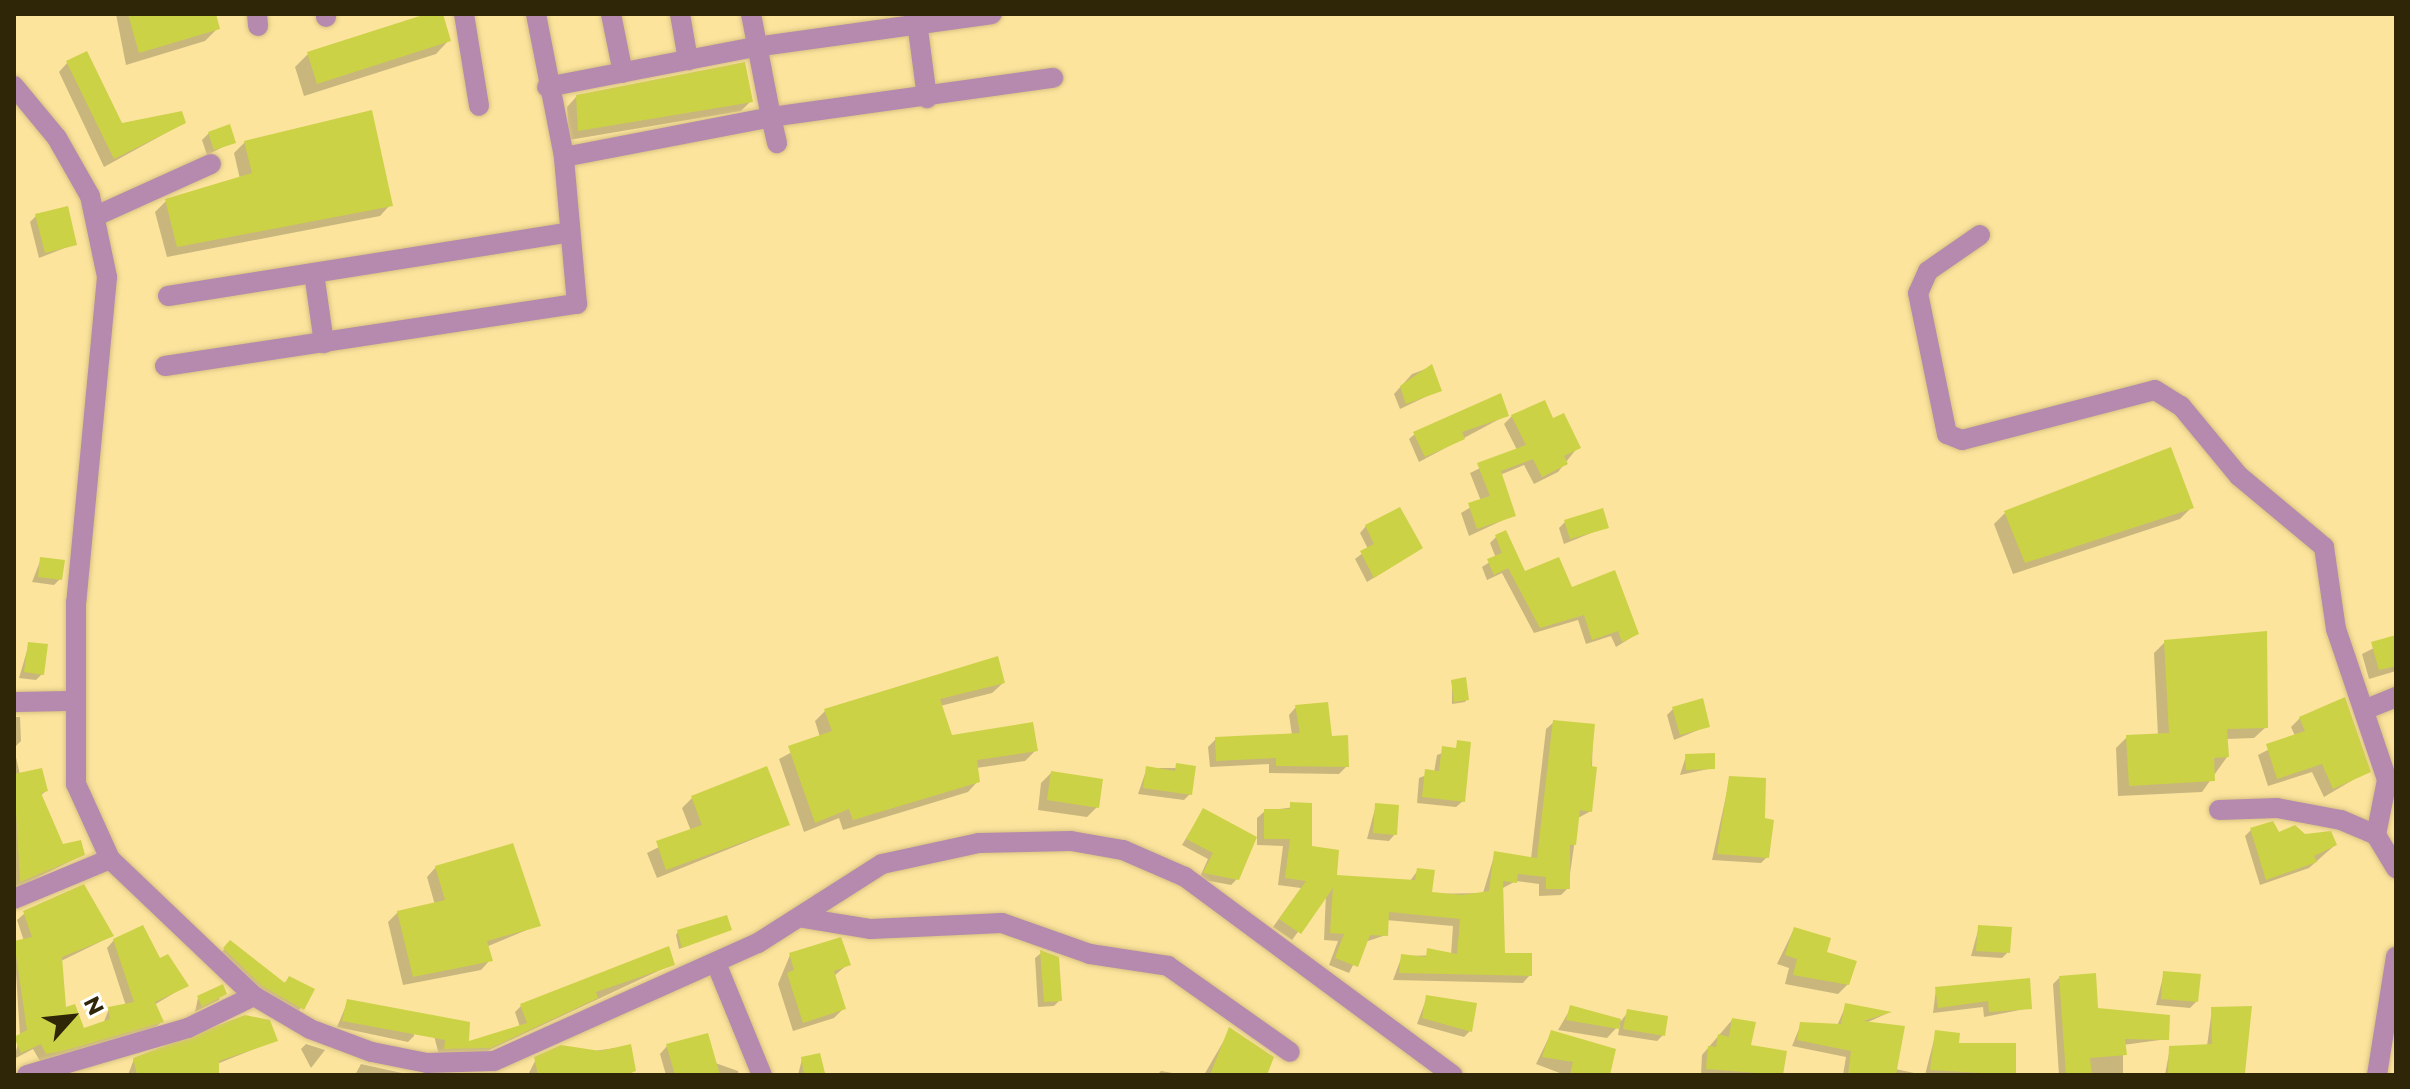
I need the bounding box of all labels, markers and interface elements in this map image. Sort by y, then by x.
north arrow [32,977,112,1057]
text: N [78,992,110,1020]

